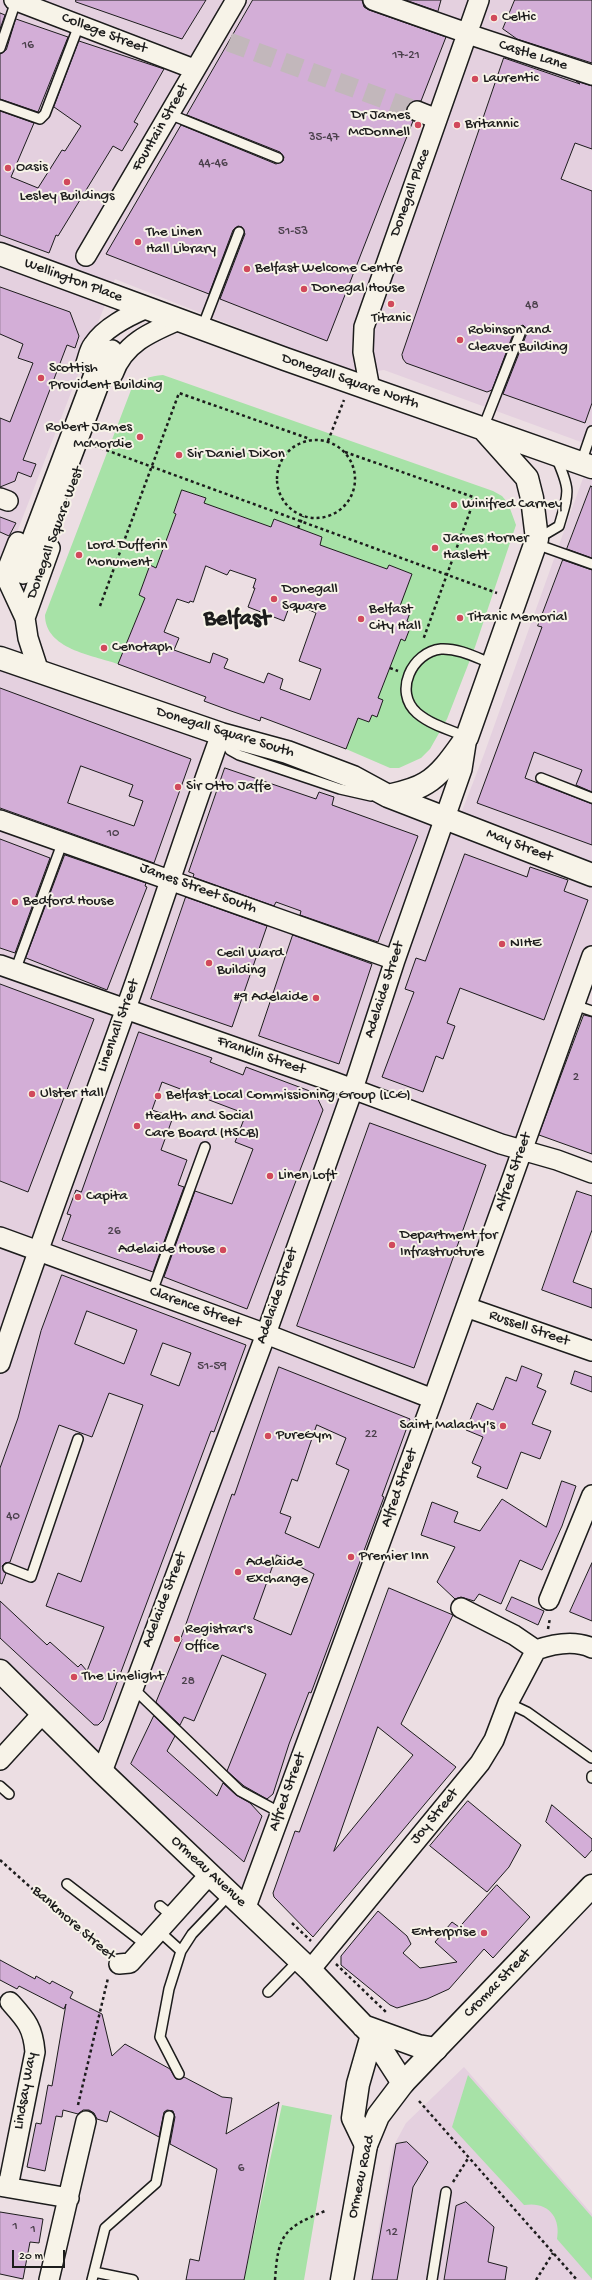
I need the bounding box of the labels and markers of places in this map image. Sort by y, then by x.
place label: Celtic [502,9,536,27]
marker: Celtic [489,13,499,23]
place label: Laurentic [483,70,539,88]
marker: Laurentic [470,74,480,84]
place label: Dr James McDonnell [348,107,410,142]
place label: Britannic [465,116,518,134]
marker: Dr James McDonnell [413,120,423,130]
marker: Britannic [452,120,462,130]
place label: Oasis [16,159,48,177]
marker: Oasis [3,163,13,173]
marker: Lesley Buildings [62,177,72,187]
place label: Lesley Buildings [19,188,115,206]
place label: The Linen Hall Library [146,224,216,259]
marker: The Linen Hall Library [133,237,143,247]
place label: Belfast Welcome Centre [255,260,403,278]
marker: Belfast Welcome Centre [242,264,252,274]
place label: Donegal House [312,280,405,298]
marker: Donegal House [299,284,309,294]
marker: Titanic [386,299,396,309]
place label: Titanic [372,310,410,328]
place label: Robinson and Cleaver Building [468,322,568,357]
marker: Robinson and Cleaver Building [455,335,465,345]
place label: Scottish Provident Building [49,360,163,395]
marker: Scottish Provident Building [36,373,46,383]
place label: Robert James McMordie [46,419,132,454]
marker: Robert James McMordie [135,432,145,442]
place label: Sir Daniel Dixon [187,446,285,464]
marker: Sir Daniel Dixon [174,450,184,460]
place label: Winifred Carney [462,496,562,514]
marker: Winifred Carney [449,500,459,510]
place label: James Horner Haslett [443,530,529,565]
place label: Lord Dufferin Monument [87,537,167,572]
marker: James Horner Haslett [430,543,440,553]
marker: Lord Dufferin Monument [74,550,84,560]
place label: Donegall Square [282,581,338,616]
marker: Donegall Square [269,594,279,604]
place label: Belfast City Hall [369,601,421,636]
place label: Titanic Memorial [468,609,567,627]
marker: Titanic Memorial [455,613,465,623]
marker: Belfast City Hall [356,614,366,624]
place label: Cenotaph [112,639,173,657]
marker: Cenotaph [99,643,109,653]
place label: Sir Otto Jaffe [186,778,271,796]
marker: Sir Otto Jaffe [173,782,183,792]
place label: Bedford House [23,893,114,911]
marker: Bedford House [10,897,20,907]
place label: NIHE [510,935,541,953]
marker: NIHE [497,939,507,949]
place label: Cecil Ward Building [217,945,283,980]
marker: Cecil Ward Building [204,958,214,968]
place label: #9 Adelaide [233,989,308,1007]
marker: #9 Adelaide [311,993,321,1003]
place label: Ulster Hall [40,1085,104,1103]
place label: Belfast Local Commissioning Group (LCG) [166,1087,411,1105]
marker: Ulster Hall [27,1089,37,1099]
marker: Belfast Local Commissioning Group (LCG) [153,1091,163,1101]
place label: Health and Social Care Board (HSCB) [145,1108,259,1143]
marker: Health and Social Care Board (HSCB) [132,1121,142,1131]
place label: Linen Loft [278,1167,336,1185]
marker: Linen Loft [265,1171,275,1181]
place label: Capita [86,1188,128,1206]
marker: Capita [73,1192,83,1202]
place label: Department for Infrastructure [400,1227,498,1262]
marker: Department for Infrastructure [387,1240,397,1250]
place label: Adelaide House [118,1241,215,1259]
marker: Adelaide House [218,1245,228,1255]
place label: Saint Malachy's [399,1417,495,1435]
marker: Saint Malachy's [498,1421,508,1431]
place label: PureGym [276,1427,332,1445]
marker: PureGym [263,1431,273,1441]
place label: Premier Inn [359,1548,429,1566]
marker: Premier Inn [346,1552,356,1562]
place label: Adelaide Exchange [246,1554,308,1589]
marker: Adelaide Exchange [233,1567,243,1577]
place label: Registrar's Office [185,1621,252,1656]
marker: Registrar's Office [172,1634,182,1644]
place label: The Limelight [82,1668,164,1686]
marker: The Limelight [69,1672,79,1682]
place label: Enterprise [411,1924,476,1942]
marker: Enterprise [479,1928,489,1938]

